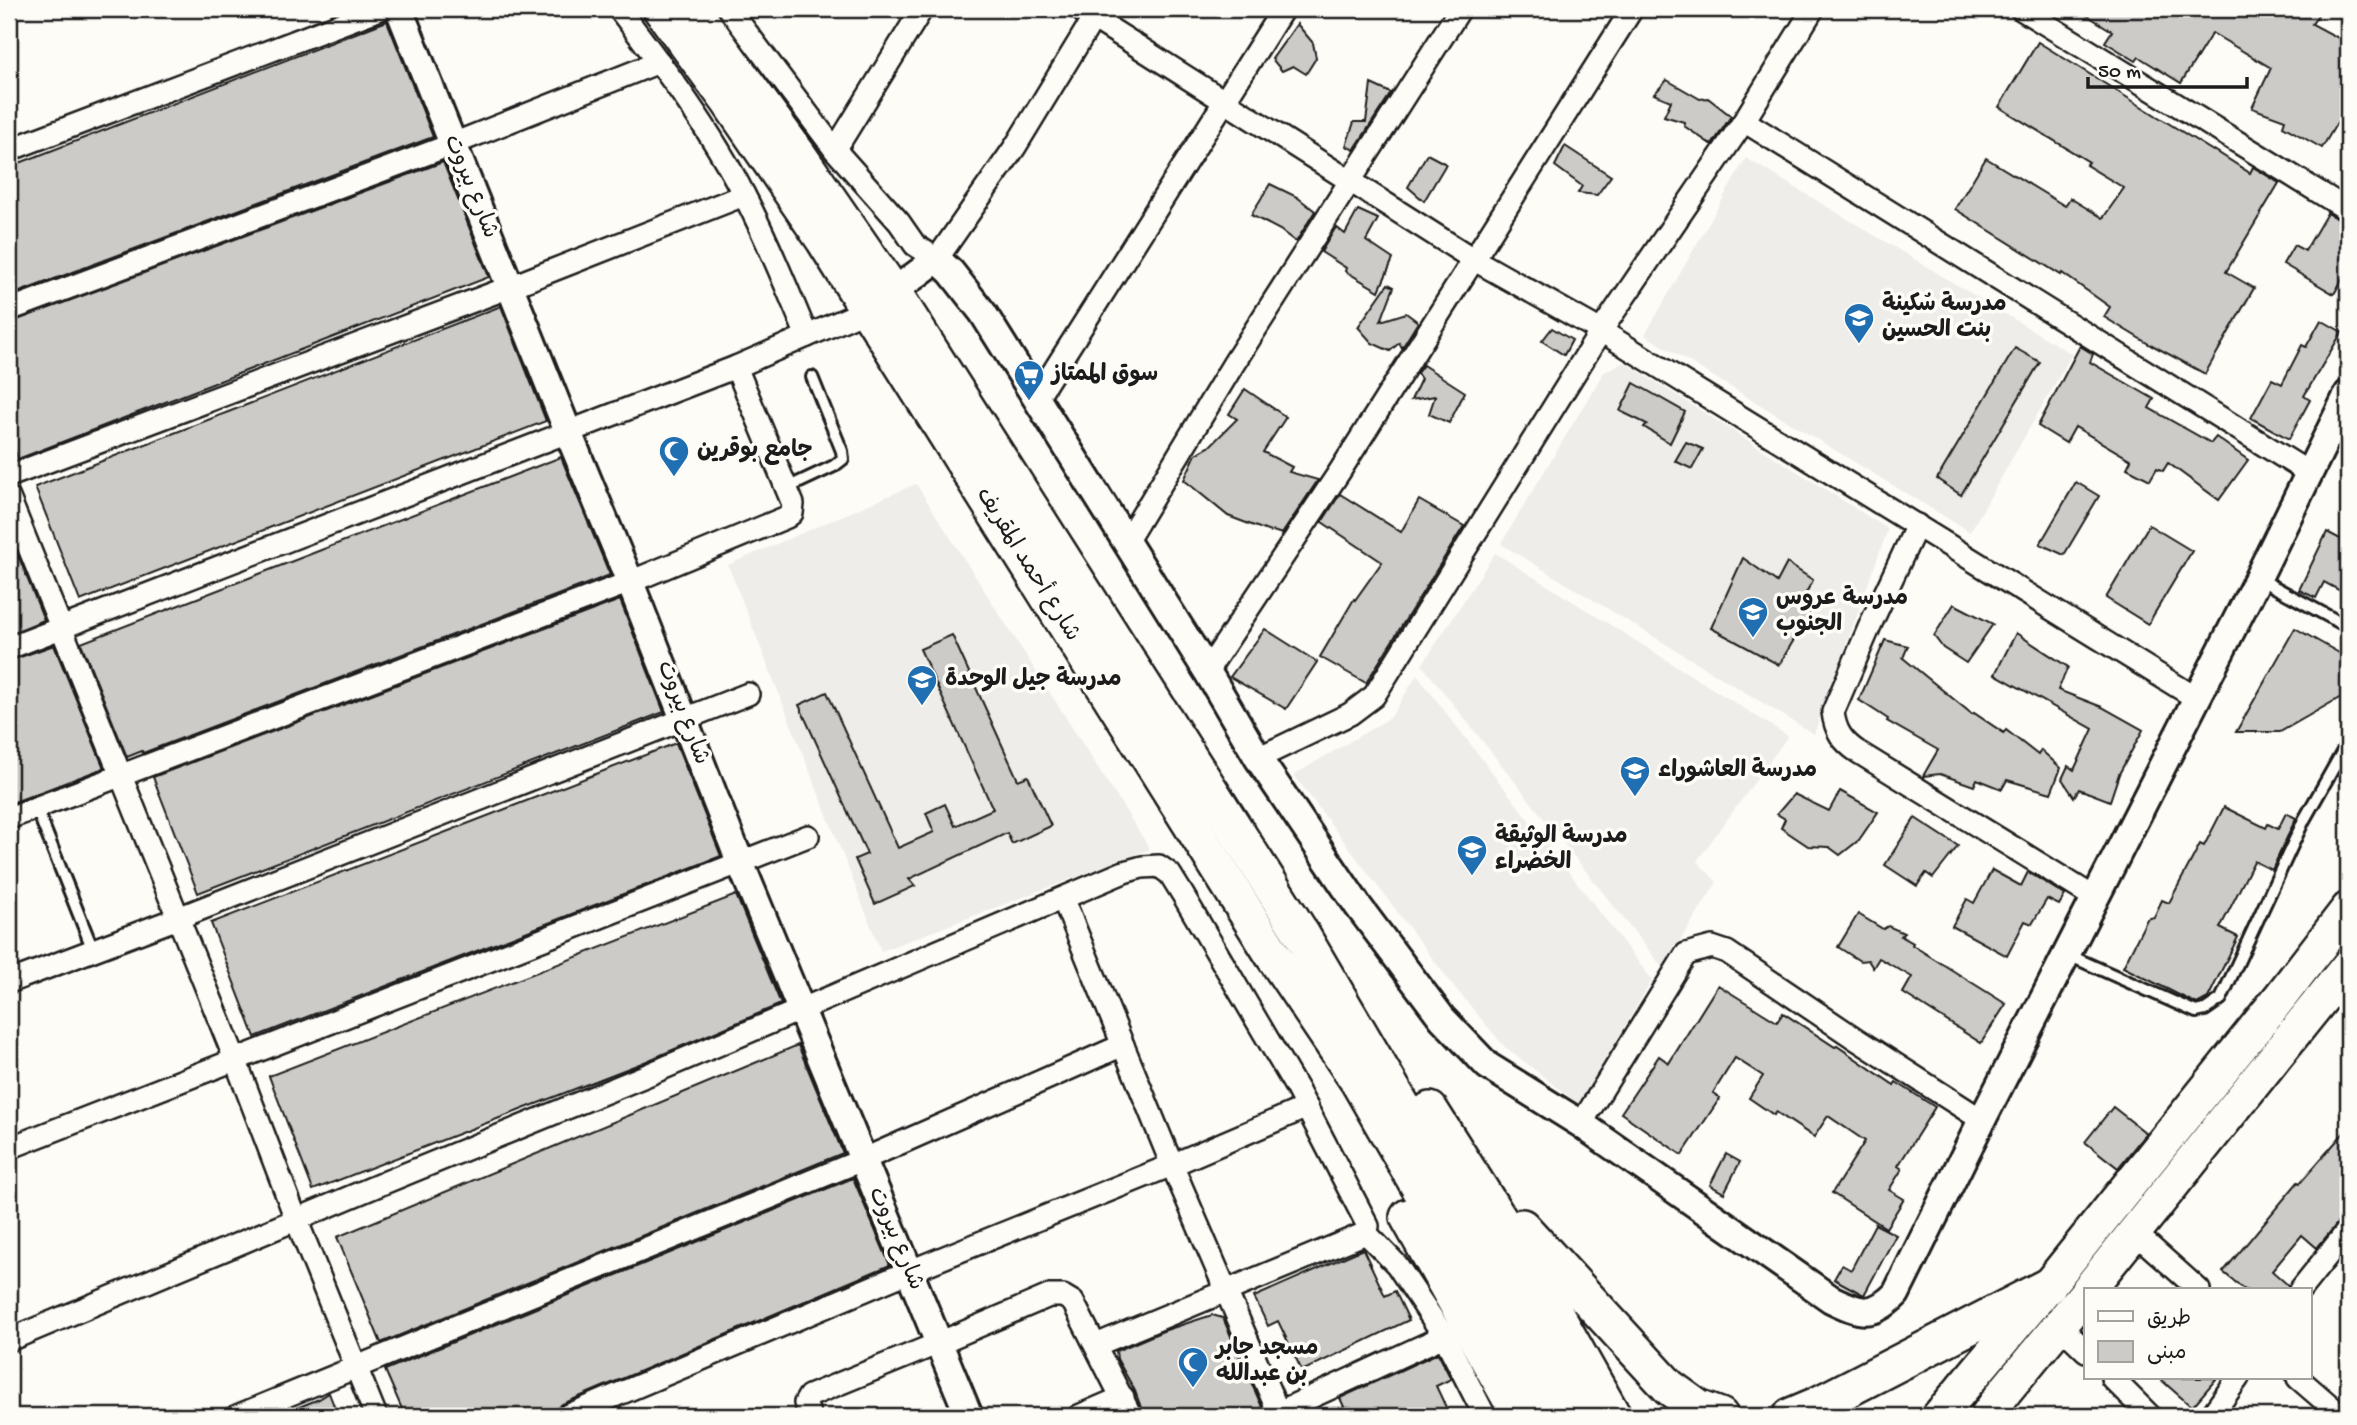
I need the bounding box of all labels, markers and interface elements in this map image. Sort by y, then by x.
scale bar [2088,46,2247,90]
text: 50 m [2098,61,2141,86]
street label: شارع بيروت [437,131,503,243]
place label: مدرسة سُكينة بنت الحسين [1882,291,2007,345]
school or university icon: مدرسة سُكينة بنت الحسين [1842,301,1876,345]
supermarket icon: سوق الممتاز [1012,358,1046,402]
place label: سوق الممتاز [1050,362,1158,389]
mosque icon: جامع بوقرين [657,434,691,478]
place label: جامع بوقرين [697,436,813,465]
street label: شارع أحمد المقريف [969,481,1088,647]
place label: مدرسة عروس الجنوب [1776,585,1908,639]
school or university icon: مدرسة عروس الجنوب [1736,595,1770,639]
street label: شارع بيروت [650,657,714,769]
school or university icon: مدرسة جيل الوحدة [905,663,939,707]
place label: مدرسة جيل الوحدة [945,666,1122,694]
school or university icon: مدرسة العاشوراء [1618,754,1652,798]
place label: مدرسة العاشوراء [1658,757,1817,785]
place label: مدرسة الوثيقة الخضراء [1495,823,1628,877]
school or university icon: مدرسة الوثيقة الخضراء [1455,833,1489,877]
street label: شارع بيروت [861,1183,929,1295]
legend [2084,1288,2312,1380]
text: طريق [2147,1308,2191,1333]
place label: مسجد جابر بن عبدالله [1214,1336,1318,1389]
text: مبنى [2147,1342,2186,1367]
mosque icon: مسجد جابر بن عبدالله [1176,1345,1210,1389]

